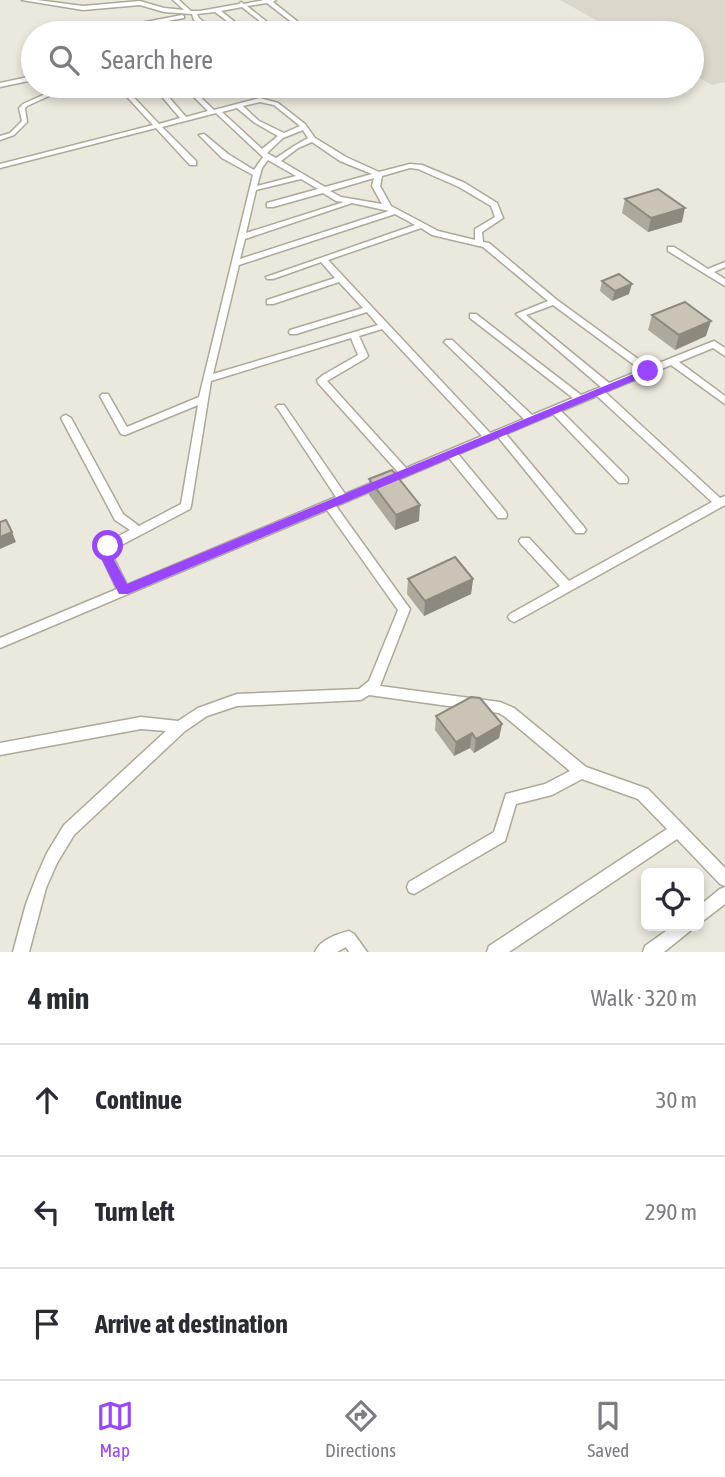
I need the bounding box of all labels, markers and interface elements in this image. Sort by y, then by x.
search box [21,21,704,98]
icon: search [45,41,83,79]
text: Search here [101,45,213,75]
route end [632,355,663,386]
route start [92,530,123,561]
map controls [641,868,704,931]
button: locate [641,868,704,931]
text: 4 min [28,981,89,1015]
text: Walk · 320 m [591,985,697,1011]
icon: ahead [28,1081,66,1119]
text: Continue [95,1085,182,1115]
text: 30 m [656,1087,697,1113]
icon: left [28,1193,66,1231]
text: Turn left [95,1197,175,1227]
text: 290 m [645,1199,697,1225]
icon: arrive [28,1305,66,1343]
text: Arrive at destination [95,1309,288,1339]
tab: Map [96,1397,134,1461]
tab: Directions [325,1397,396,1461]
tab: Saved [587,1397,629,1461]

